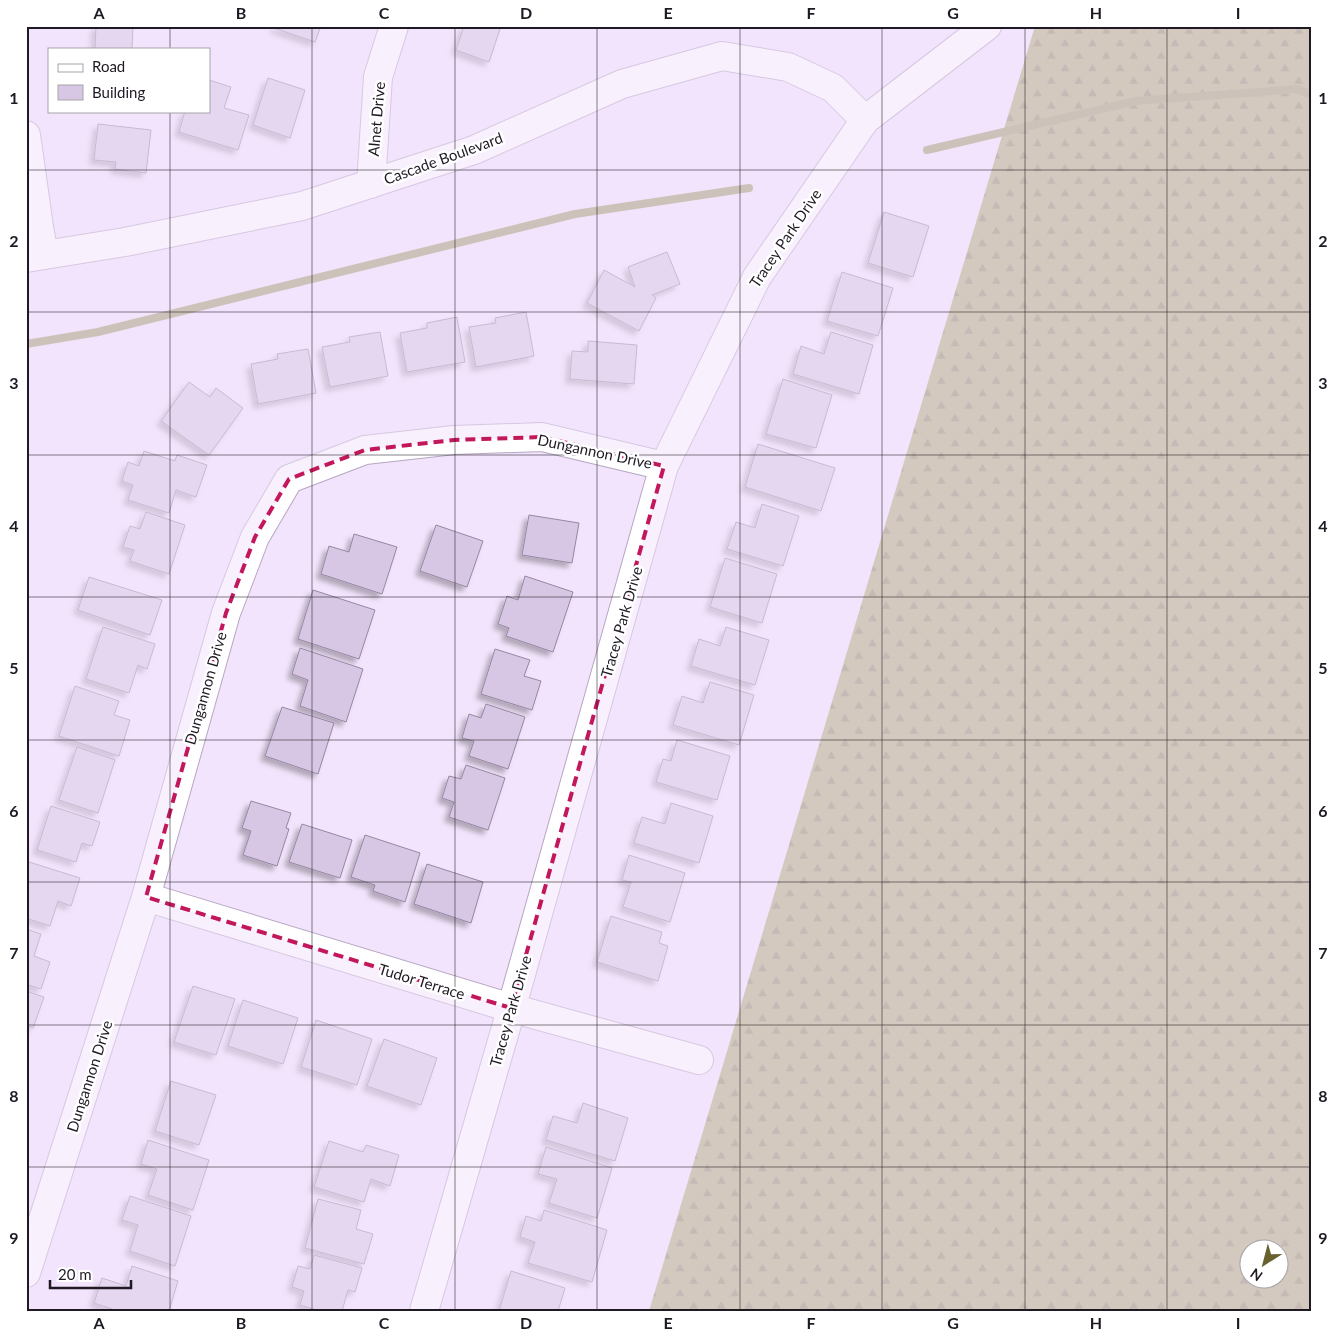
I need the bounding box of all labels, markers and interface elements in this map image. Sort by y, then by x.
text: A [92,3,105,22]
text: B [236,3,246,22]
text: C [379,3,390,22]
text: D [520,3,532,22]
text: E [663,3,673,22]
text: F [806,3,816,22]
text: G [947,3,959,22]
text: H [1090,3,1102,22]
text: I [1236,3,1240,22]
legend [48,48,210,112]
text: Road [92,57,125,75]
street label: Alnet Drive [364,81,388,157]
text: Building [92,83,145,101]
text: 1 [9,88,19,107]
text: 1 [1318,88,1328,107]
street label: Cascade Boulevard [381,128,505,188]
street label: Tracey Park Drive [745,185,825,291]
text: 2 [9,231,19,250]
text: 2 [1318,231,1328,250]
text: 3 [9,373,19,392]
text: 3 [1318,373,1328,392]
street label: Dungannon Drive [536,430,654,472]
text: 4 [9,516,19,535]
text: 4 [1318,516,1328,535]
street label: Tracey Park Drive [597,564,646,680]
street label: Dungannon Drive [180,629,230,746]
text: 5 [9,658,19,677]
text: 5 [1318,658,1328,677]
text: 6 [9,801,19,820]
text: 6 [1318,801,1328,820]
text: 7 [9,943,19,962]
text: 7 [1318,943,1328,962]
street label: Tracey Park Drive [486,953,535,1069]
street label: Tudor Terrace [377,959,467,1003]
street label: Dungannon Drive [62,1018,116,1134]
text: 8 [9,1086,19,1105]
text: 8 [1318,1086,1328,1105]
text: 9 [9,1228,19,1247]
text: 9 [1318,1228,1328,1247]
north arrow [1240,1240,1290,1290]
scale bar [50,1257,131,1289]
text: 20 m [58,1265,92,1283]
text: N [1247,1265,1265,1285]
text: A [92,1313,105,1332]
text: B [236,1313,246,1332]
text: C [379,1313,390,1332]
text: D [520,1313,532,1332]
text: E [663,1313,673,1332]
text: F [806,1313,816,1332]
text: G [947,1313,959,1332]
text: H [1090,1313,1102,1332]
text: I [1236,1313,1240,1332]

